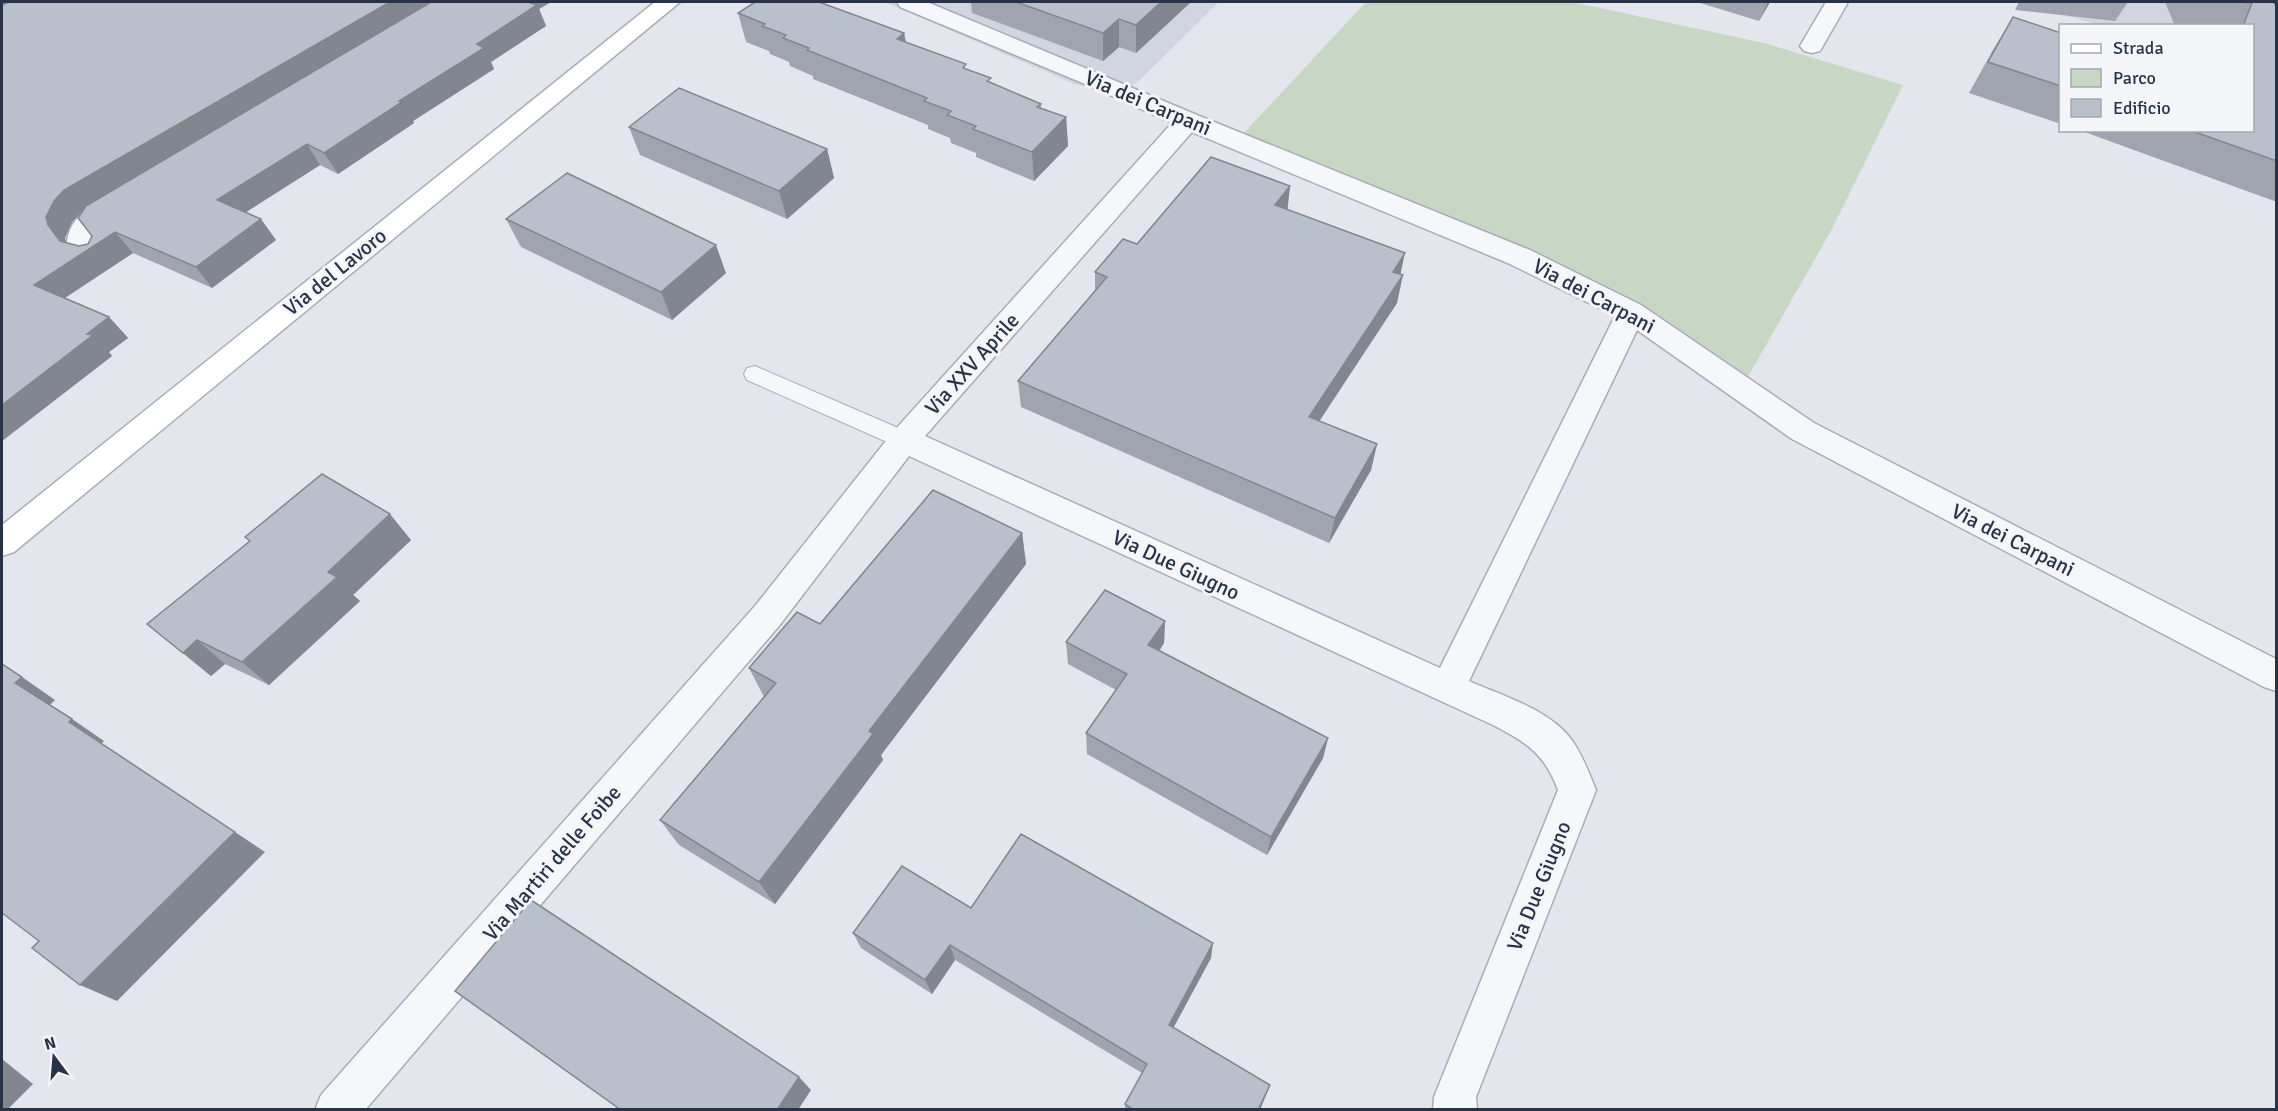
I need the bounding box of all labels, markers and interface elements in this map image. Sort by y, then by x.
legend [2059,24,2254,132]
text: Strada [2113,37,2164,59]
street label: Via dei Carpani [1081,65,1215,141]
text: Parco [2113,67,2156,89]
text: Edificio [2113,97,2171,119]
street label: Via del Lavoro [278,223,392,321]
street label: Via dei Carpani [1528,253,1660,339]
street label: Via XXV Aprile [919,308,1025,420]
street label: Via dei Carpani [1947,498,2079,582]
street label: Via Due Giugno [1108,524,1244,606]
street label: Via Martiri delle Foibe [477,780,627,946]
street label: Via Due Giugno [1501,817,1577,955]
north arrow [24,1027,84,1087]
text: N [42,1032,58,1055]

